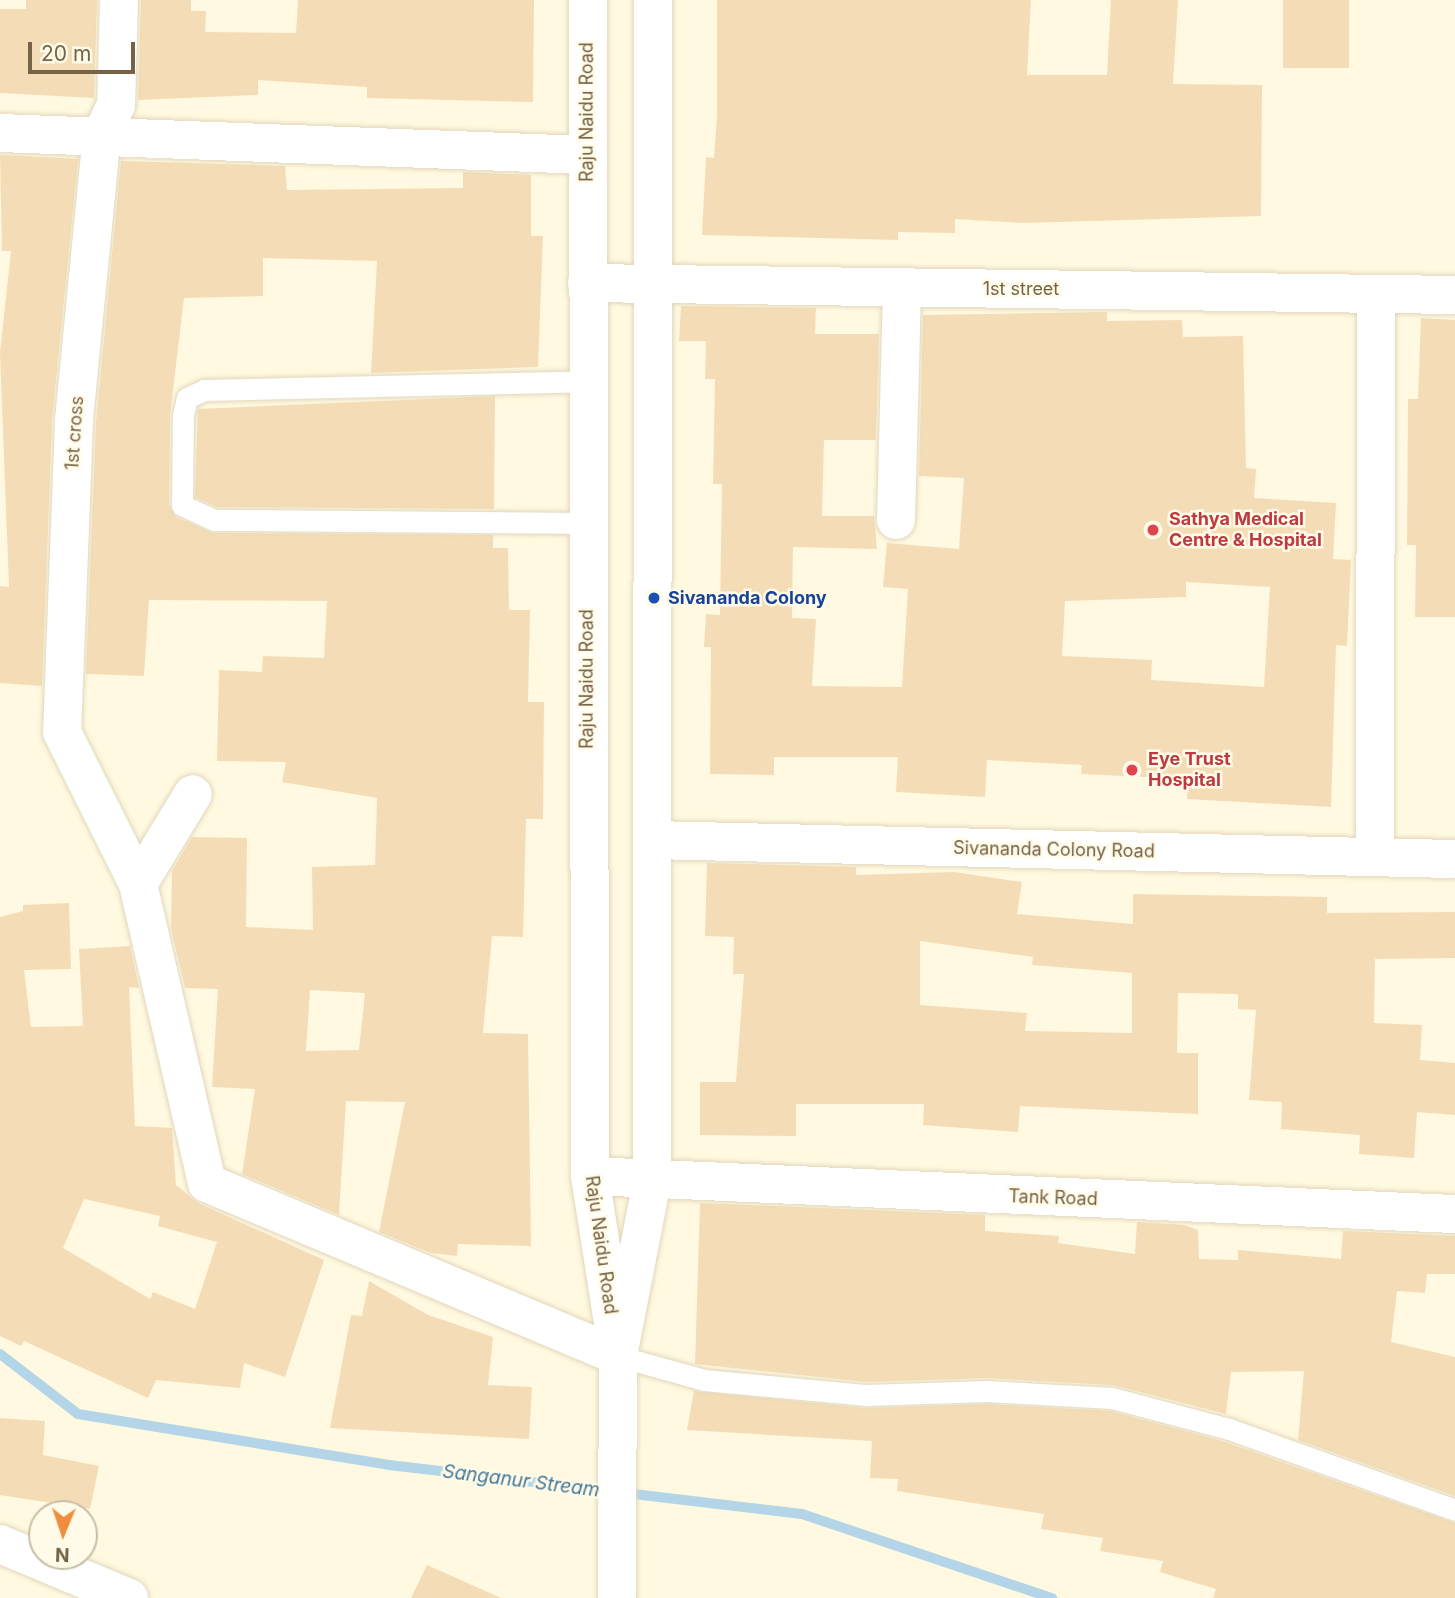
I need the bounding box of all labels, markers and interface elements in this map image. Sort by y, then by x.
scale bar [32,28,138,72]
text: 20 m [41,41,91,66]
street label: Raju Naidu Road [576,42,598,182]
street label: 1st street [983,278,1059,300]
street label: 1st cross [62,395,88,471]
place label: Sathya Medical Centre & Hospital [1169,509,1322,552]
marker: Sathya Medical Centre & Hospital [1143,520,1163,540]
place label: Sivananda Colony [668,587,827,609]
marker: Sivananda Colony [646,590,662,606]
street label: Raju Naidu Road [576,609,598,749]
place label: Eye Trust Hospital [1148,749,1231,792]
marker: Eye Trust Hospital [1122,760,1142,780]
street label: Sivananda Colony Road [953,837,1155,863]
street label: Raju Naidu Road [581,1174,621,1316]
street label: Tank Road [1008,1186,1098,1210]
water label: Sanganur Stream [441,1460,601,1502]
north arrow [28,1500,98,1570]
text: N [55,1543,70,1566]

